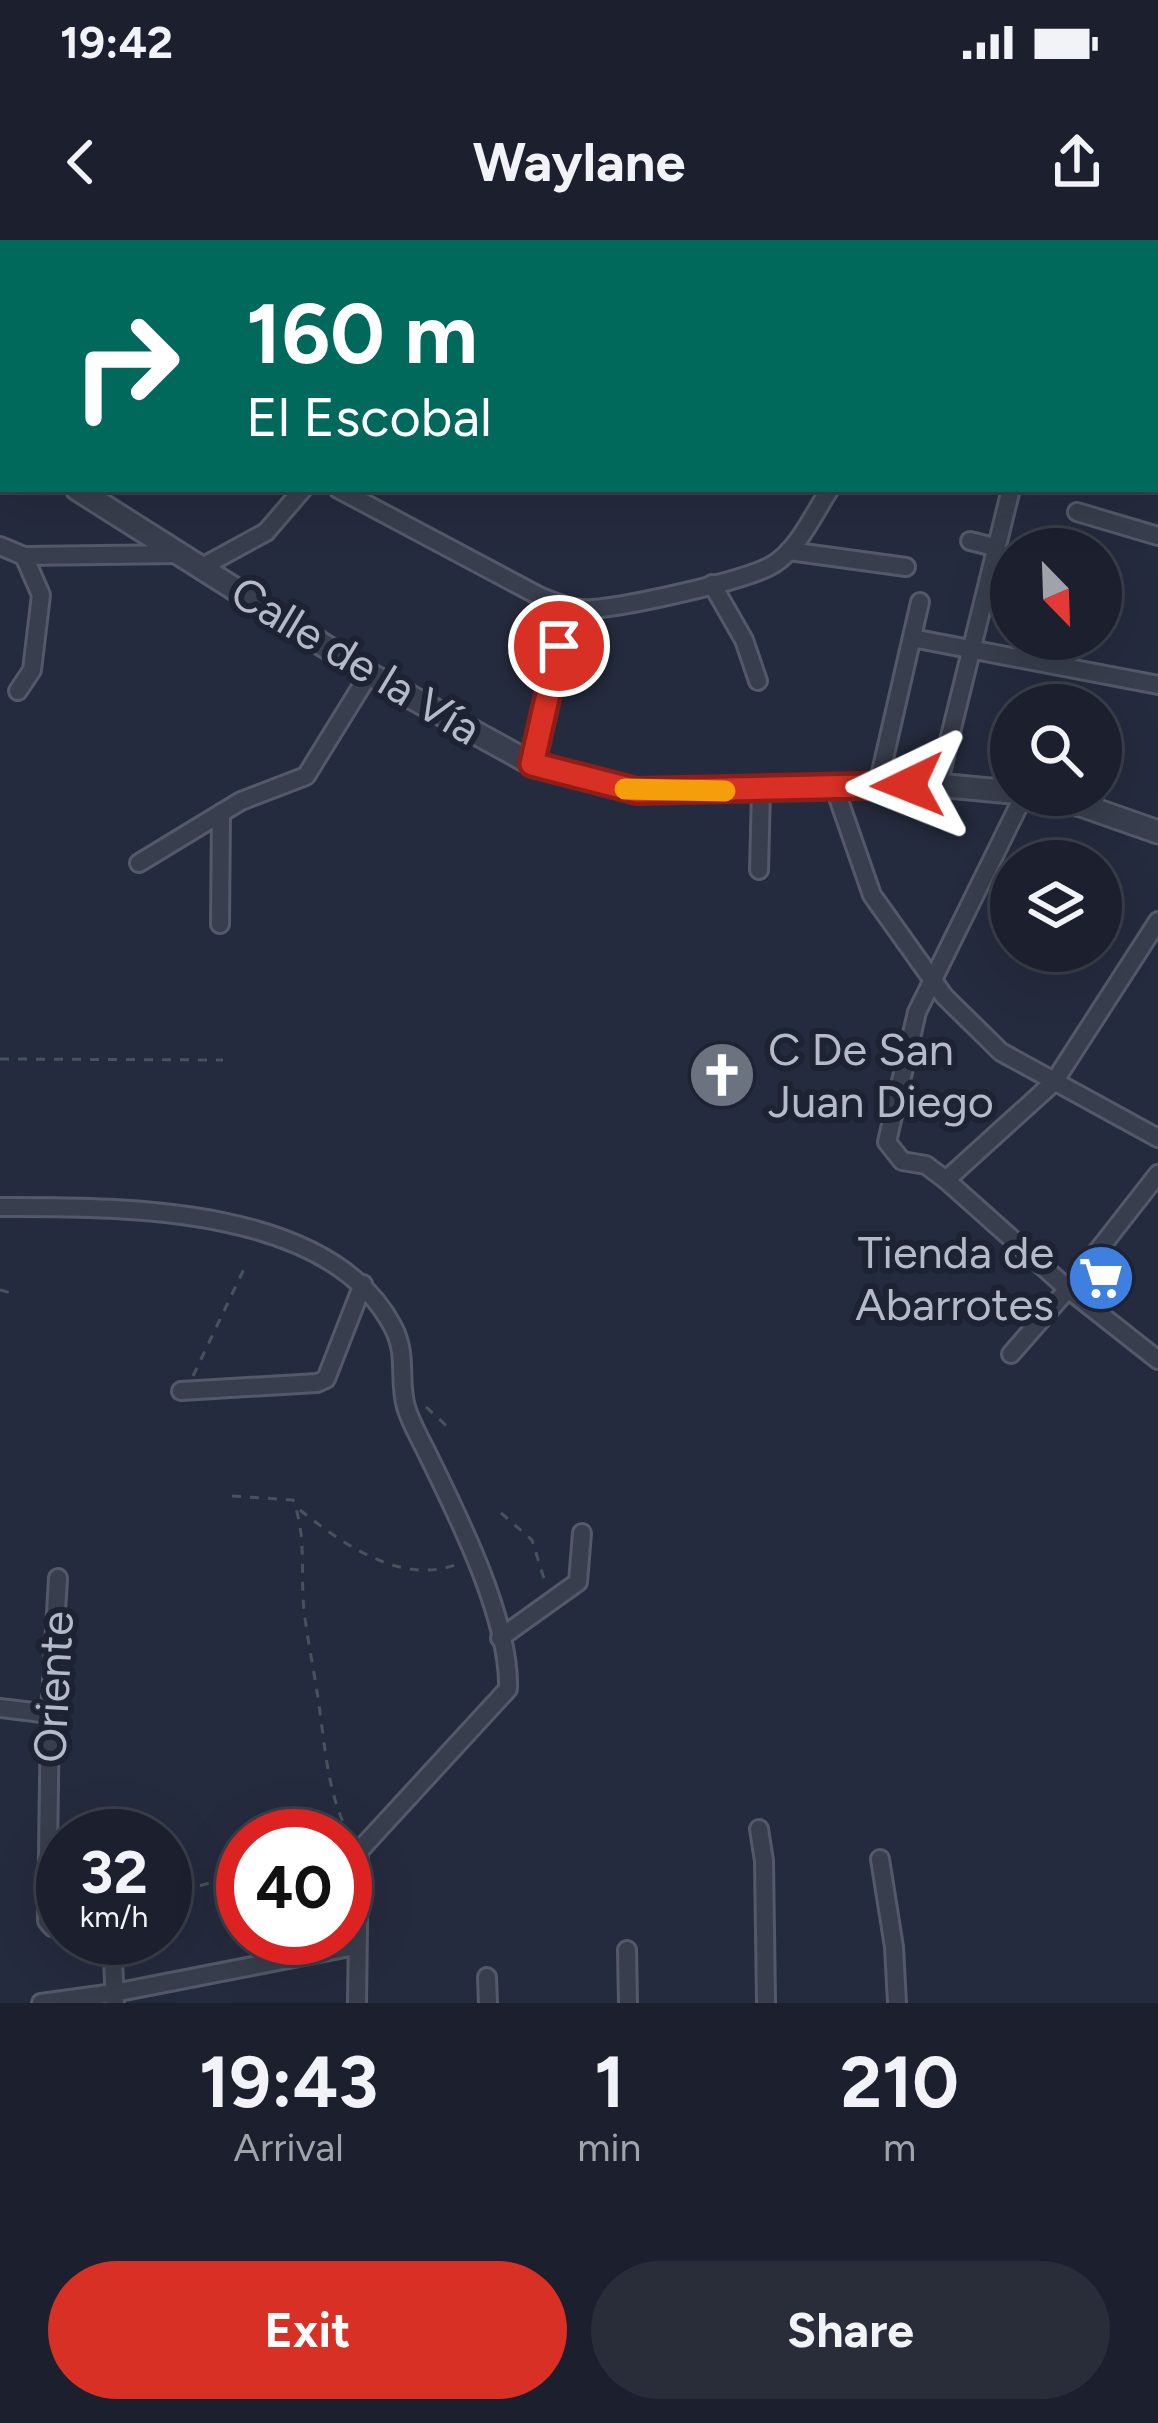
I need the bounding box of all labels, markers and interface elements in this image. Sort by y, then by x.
text: 19:42 [60,15,173,69]
icon: back [48,129,114,195]
icon: share [1044,129,1110,195]
text: Waylane [473,130,685,195]
text: 160 m [246,283,478,384]
icon: right [48,288,204,444]
text: El Escobal [246,385,492,450]
north arrow [990,528,1122,660]
map controls [990,528,1122,972]
street label: Calle de la Vía [221,564,491,756]
pin [508,595,610,697]
icon: arrive [526,613,592,679]
button: search [990,684,1122,816]
position arrow [845,722,971,848]
button: layers [990,840,1122,972]
place label: C De San Juan Diego [768,1022,994,1128]
church icon: C De San Juan Diego [687,1040,757,1110]
place label: Tienda de Abarrotes [855,1225,1054,1331]
supermarket icon: Tienda de Abarrotes [1066,1243,1136,1313]
street label: Oriente [22,1610,84,1764]
speed limit sign: 40 [216,1809,372,1965]
text: 32 [80,1836,148,1908]
text: km/h [80,1898,148,1935]
text: 19:43 [199,2039,378,2125]
text: 1 [594,2039,625,2125]
text: 210 [840,2039,959,2125]
text: Arrival [234,2124,344,2171]
text: min [577,2124,641,2171]
text: m [883,2124,916,2171]
button: Exit [48,2261,567,2399]
button: Share [591,2261,1110,2399]

